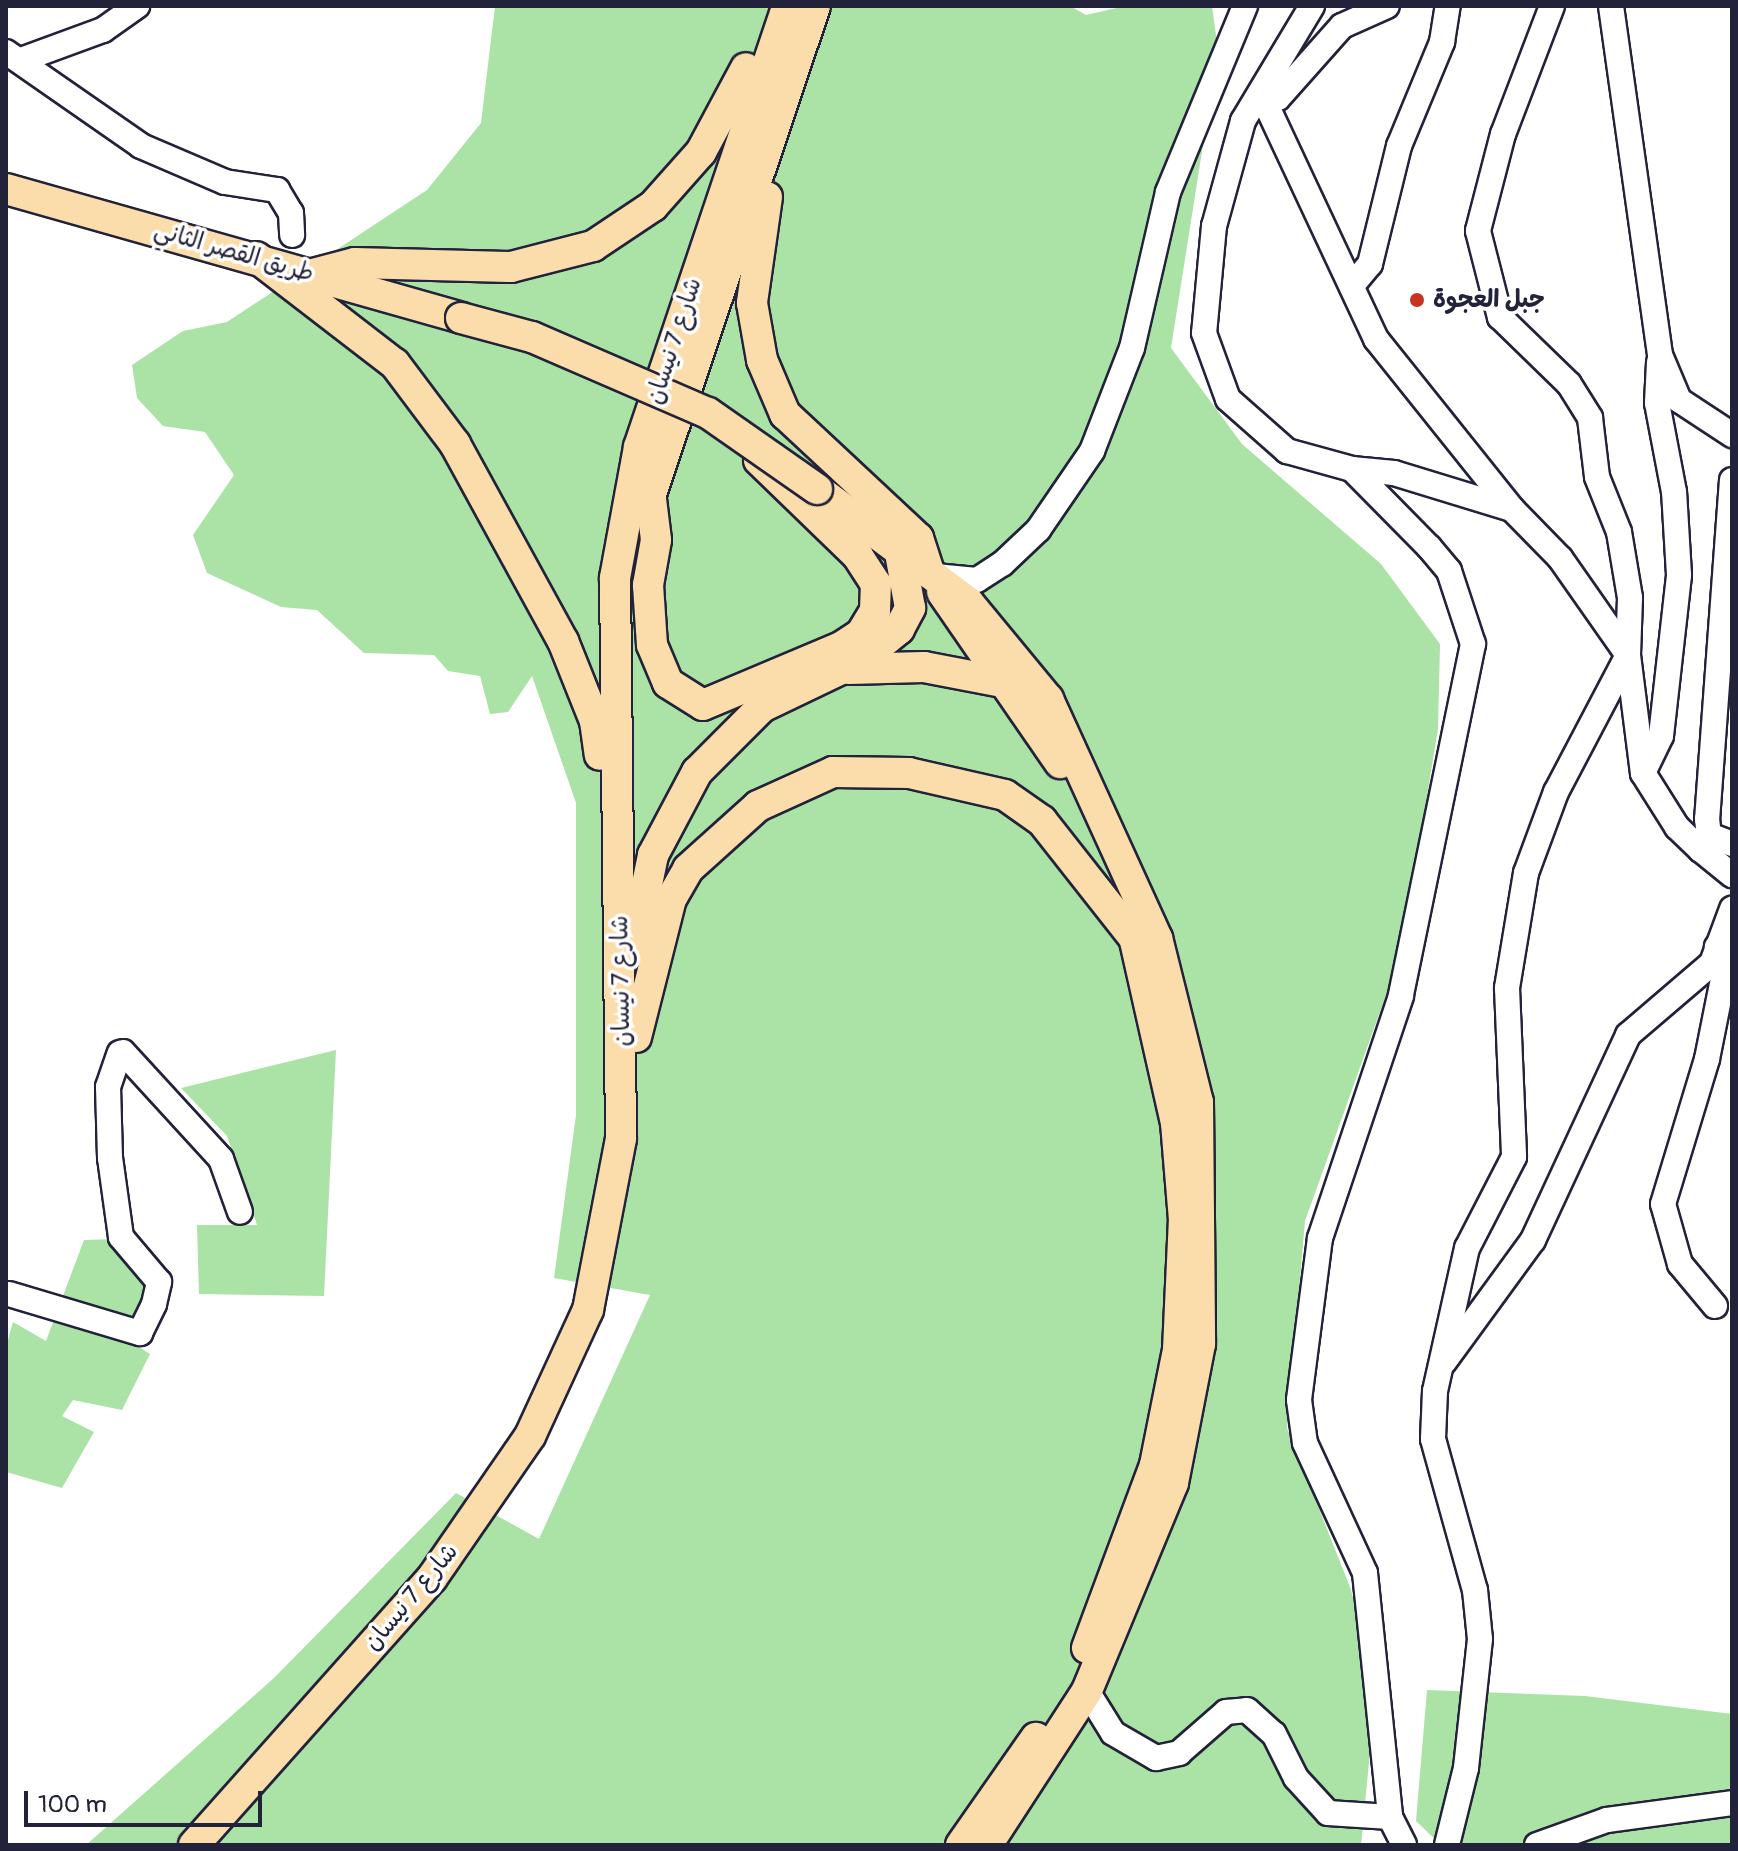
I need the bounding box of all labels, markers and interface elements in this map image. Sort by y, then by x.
street label: طريق القصر الثاني [151,215,317,289]
street label: شارع 7 نيسان [640,274,708,408]
place label: جبل العجوة [1433,286,1545,314]
marker: جبل العجوة [1408,291,1426,309]
street label: شارع 7 نيسان [605,915,637,1047]
street label: شارع 7 نيسان [358,1538,464,1656]
scale bar [28,1775,266,1825]
text: 100 m [38,1790,107,1819]

